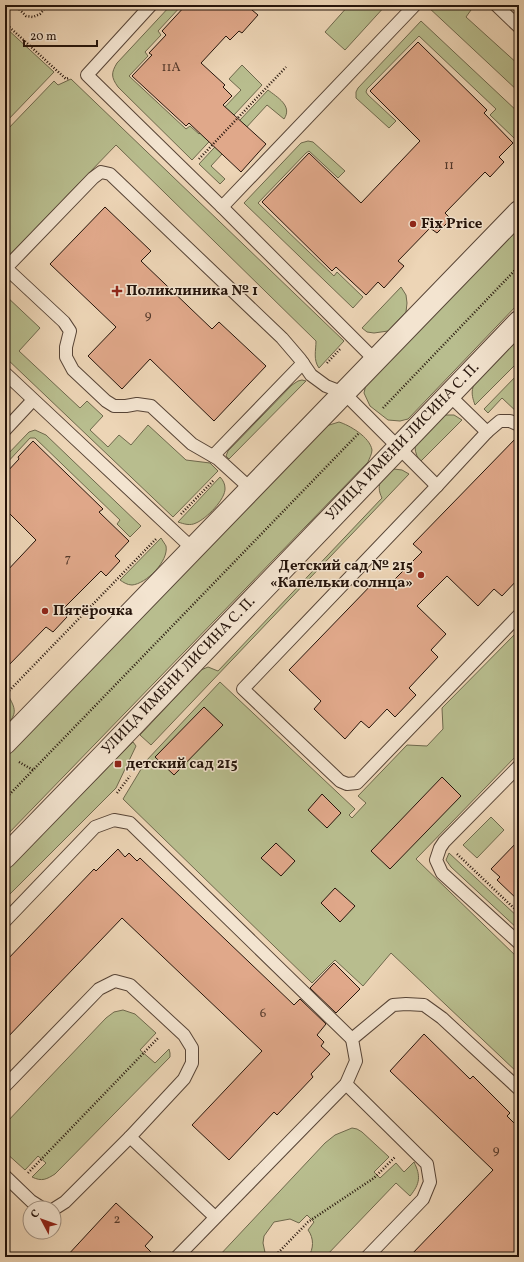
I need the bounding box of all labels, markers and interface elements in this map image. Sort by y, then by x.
scale bar [24,22,97,48]
text: 20 m [30,29,57,45]
house number: 11А [161,59,181,77]
house number: 11 [444,157,454,175]
place label: Fix Price [421,214,483,235]
marker: Fix Price [408,219,418,229]
place label: Поликлиника № 1 [126,281,258,302]
marker: Поликлиника № 1 [111,285,123,297]
house number: 9 [145,307,152,325]
street label: УЛИЦА ИМЕНИ ЛИСИНА С. П. [321,358,485,526]
house number: 7 [65,550,71,568]
place label: Детский сад № 215 «Капельки солнца» [270,556,413,594]
marker: Детский сад № 215 «Капельки солнца» [416,570,426,580]
street label: УЛИЦА ИМЕНИ ЛИСИНА С. П. [97,592,261,760]
place label: Пятёрочка [53,601,133,622]
marker: Пятёрочка [40,606,50,616]
place label: детский сад 215 [126,754,238,775]
marker: детский сад 215 [113,759,123,769]
house number: 6 [260,1005,267,1023]
house number: 9 [493,1142,500,1160]
north arrow [22,1200,62,1240]
text: С [28,1207,44,1222]
house number: 2 [114,1211,121,1229]

